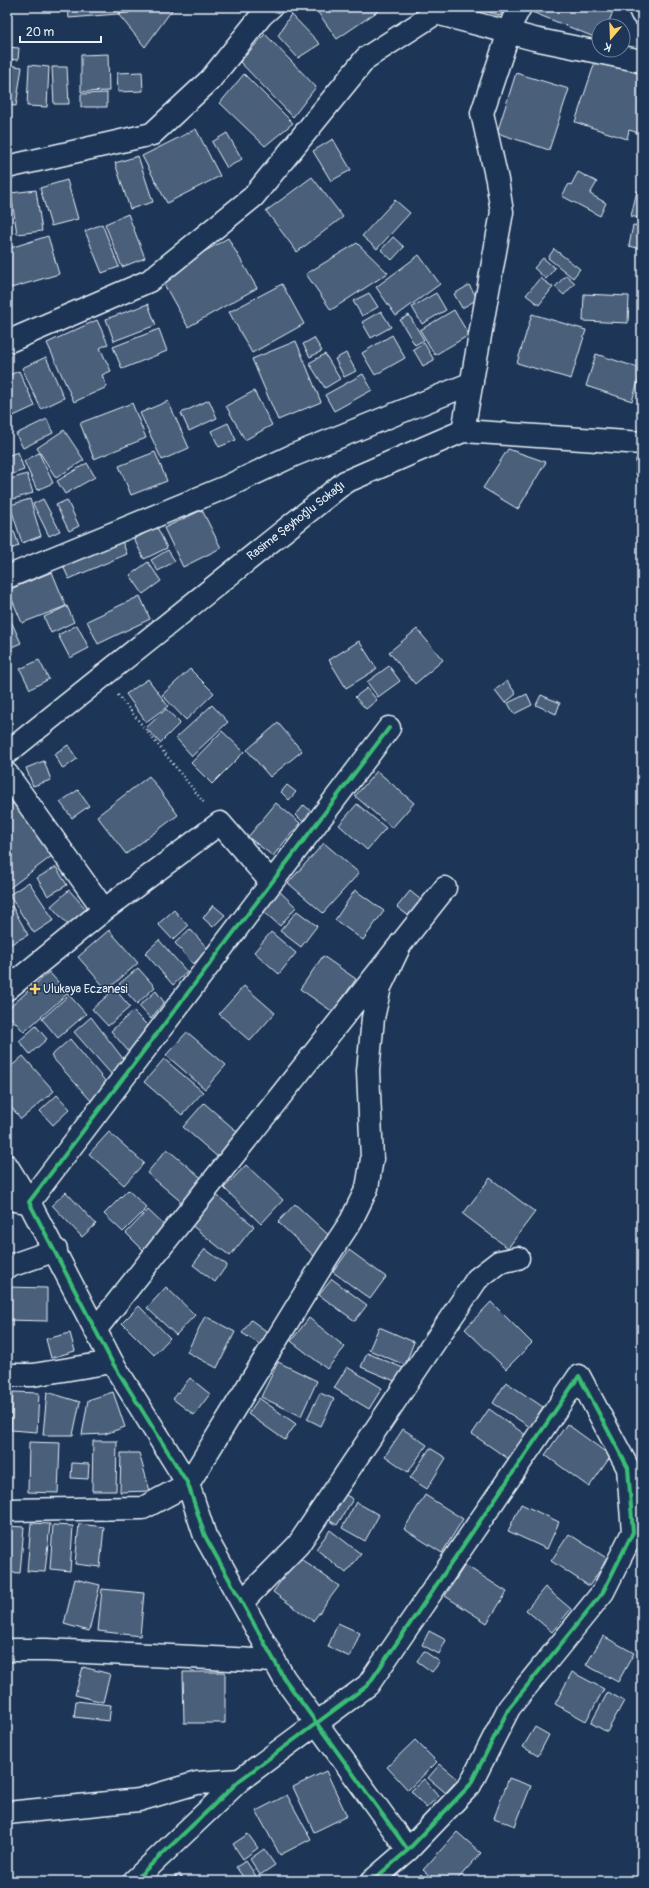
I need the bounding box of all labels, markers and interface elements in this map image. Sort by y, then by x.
scale bar [20,18,101,44]
north arrow [591,18,631,58]
text: 20 m [26,25,55,40]
text: K [602,40,613,54]
street label: Rasime Şeyhoğlu Sokağı [244,478,348,564]
place label: Ulukaya Eczanesi [43,982,128,997]
marker: Ulukaya Eczanesi [30,984,40,994]

